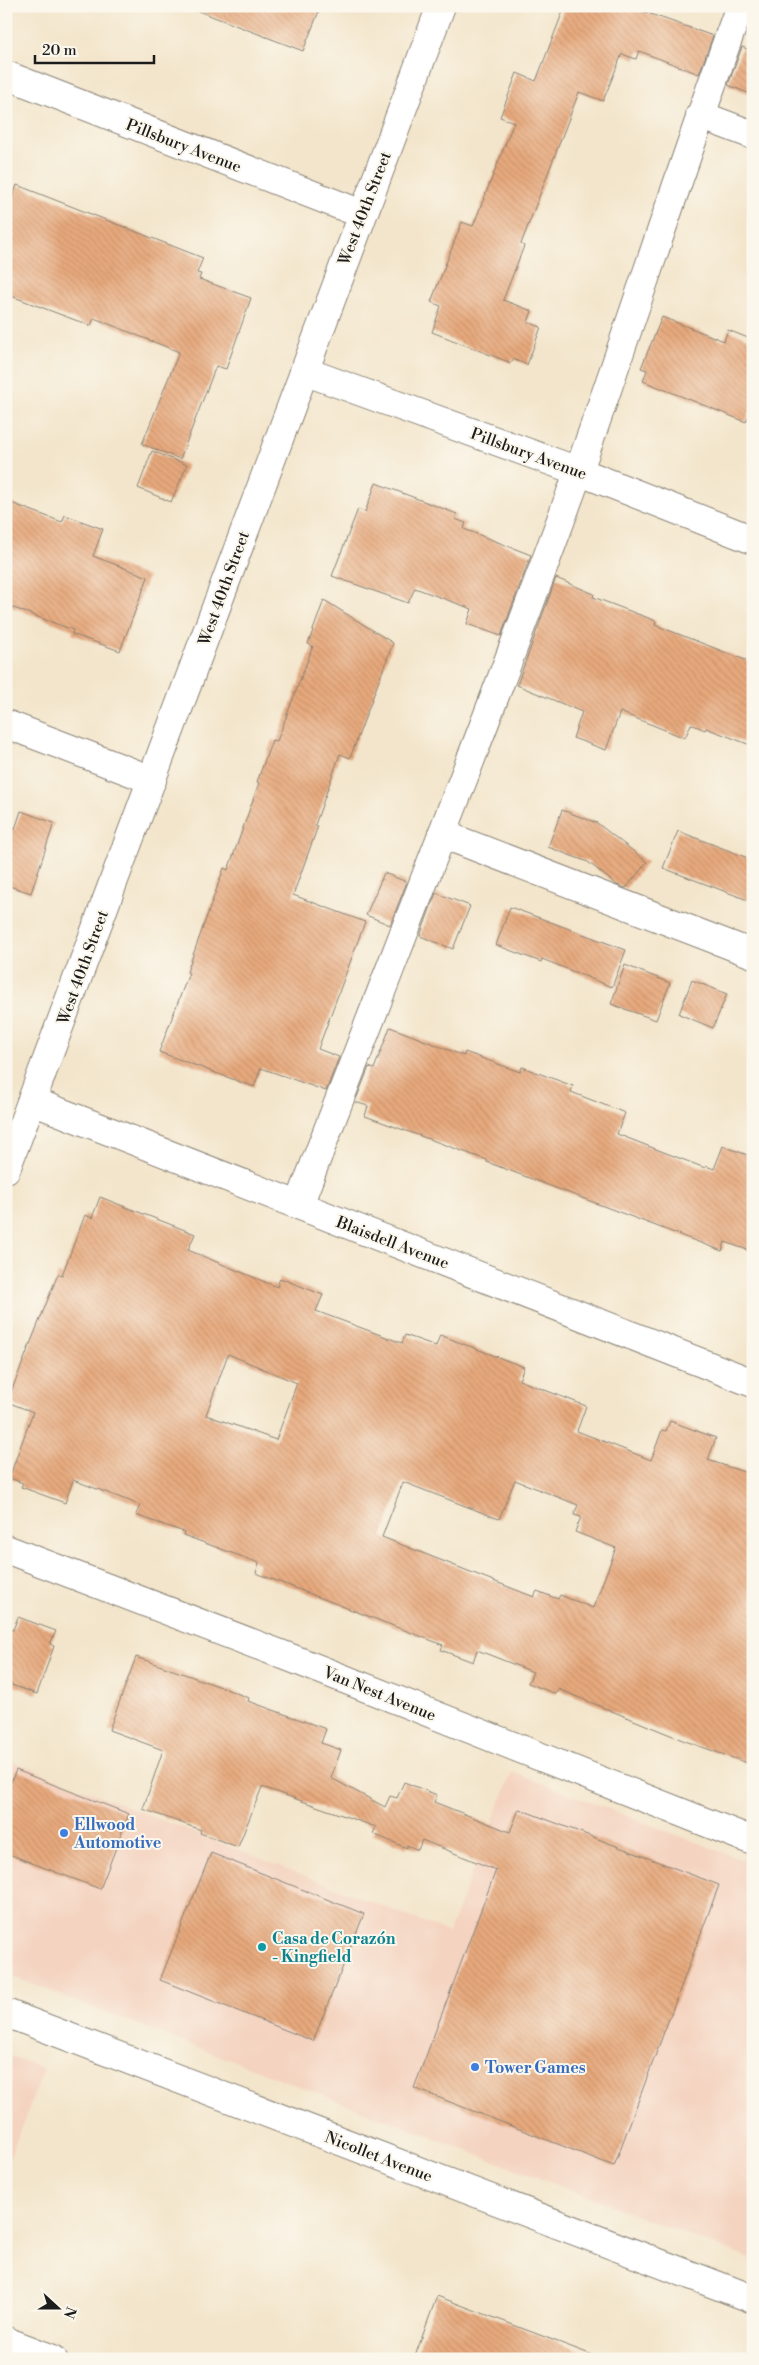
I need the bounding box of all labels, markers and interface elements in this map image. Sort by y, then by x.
scale bar [35,32,154,64]
text: 20 m [42,41,77,60]
street label: Pillsbury Avenue [123,115,244,177]
street label: West 40th Street [334,148,396,269]
street label: Pillsbury Avenue [468,424,590,484]
street label: West 40th Street [194,528,254,649]
street label: West 40th Street [53,907,113,1028]
street label: Blaisdell Avenue [333,1212,452,1274]
street label: Van Nest Avenue [319,1662,439,1726]
place label: Ellwood Automotive [73,1815,162,1853]
marker: Ellwood Automotive [58,1827,70,1839]
place label: Casa de Corazón - Kingfield [272,1929,396,1967]
marker: Casa de Corazón - Kingfield [256,1941,268,1953]
place label: Tower Games [485,2058,586,2078]
marker: Tower Games [469,2061,481,2073]
street label: Nicollet Avenue [322,2127,435,2187]
north arrow [32,2282,82,2332]
text: N [59,2304,80,2321]

